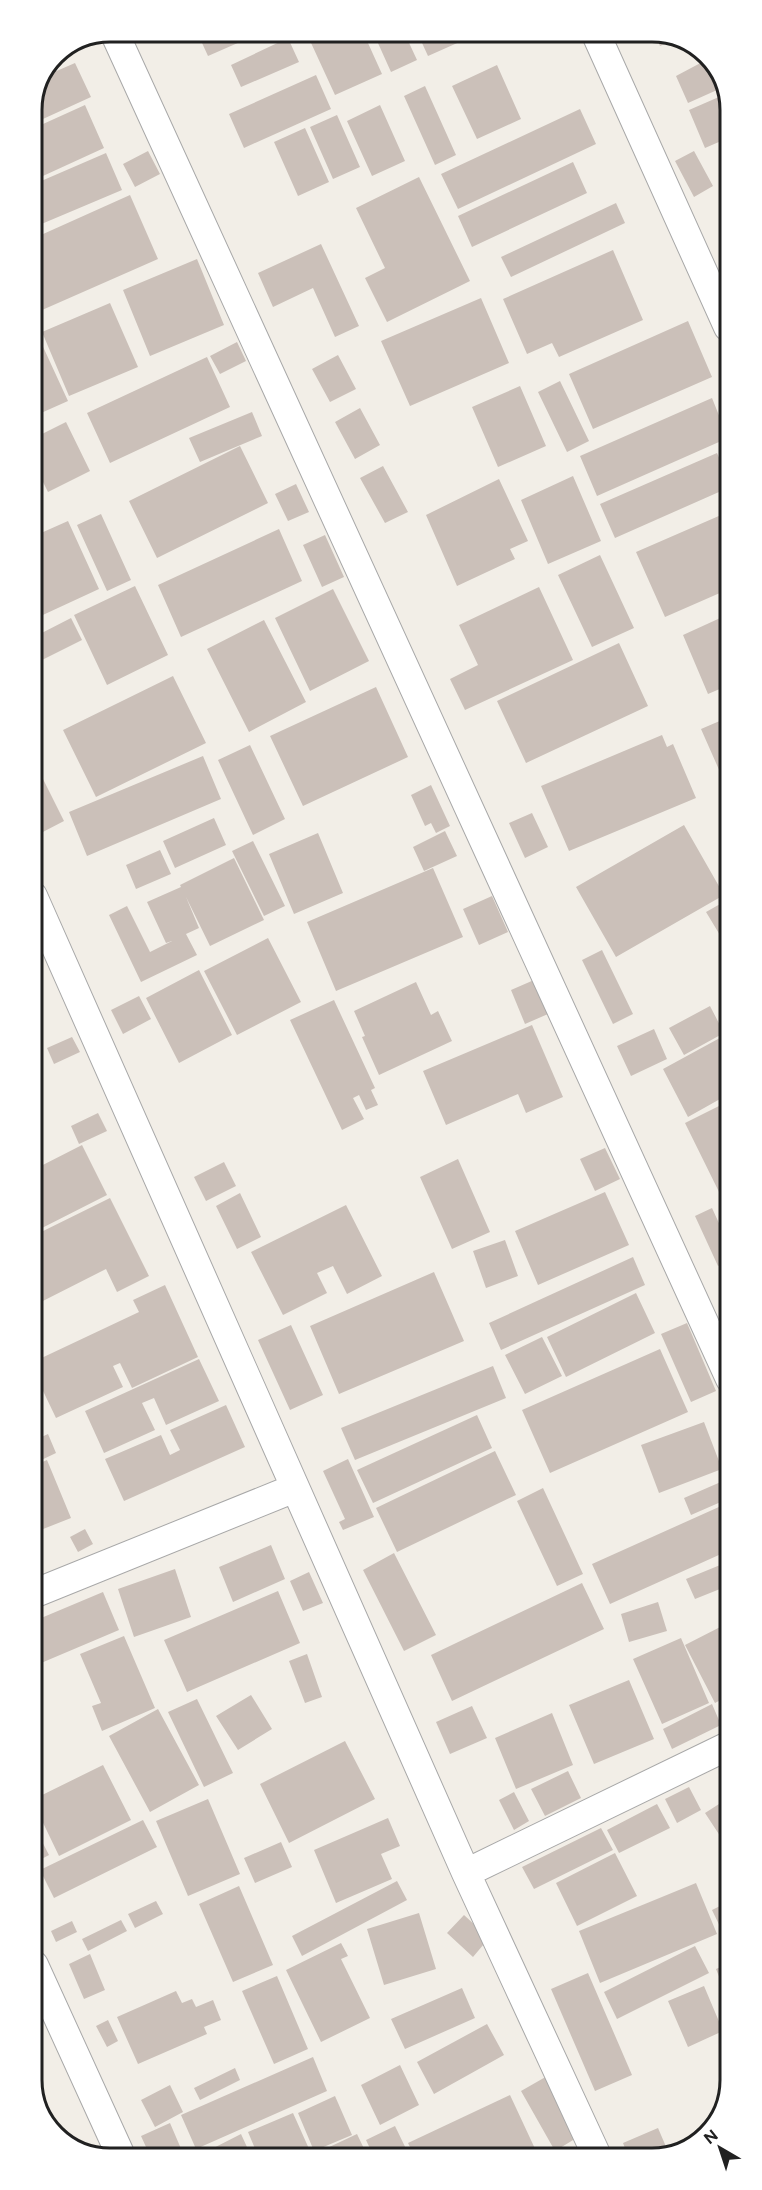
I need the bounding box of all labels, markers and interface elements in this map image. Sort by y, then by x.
north arrow [690,2118,750,2178]
text: N [700,2125,722,2148]

